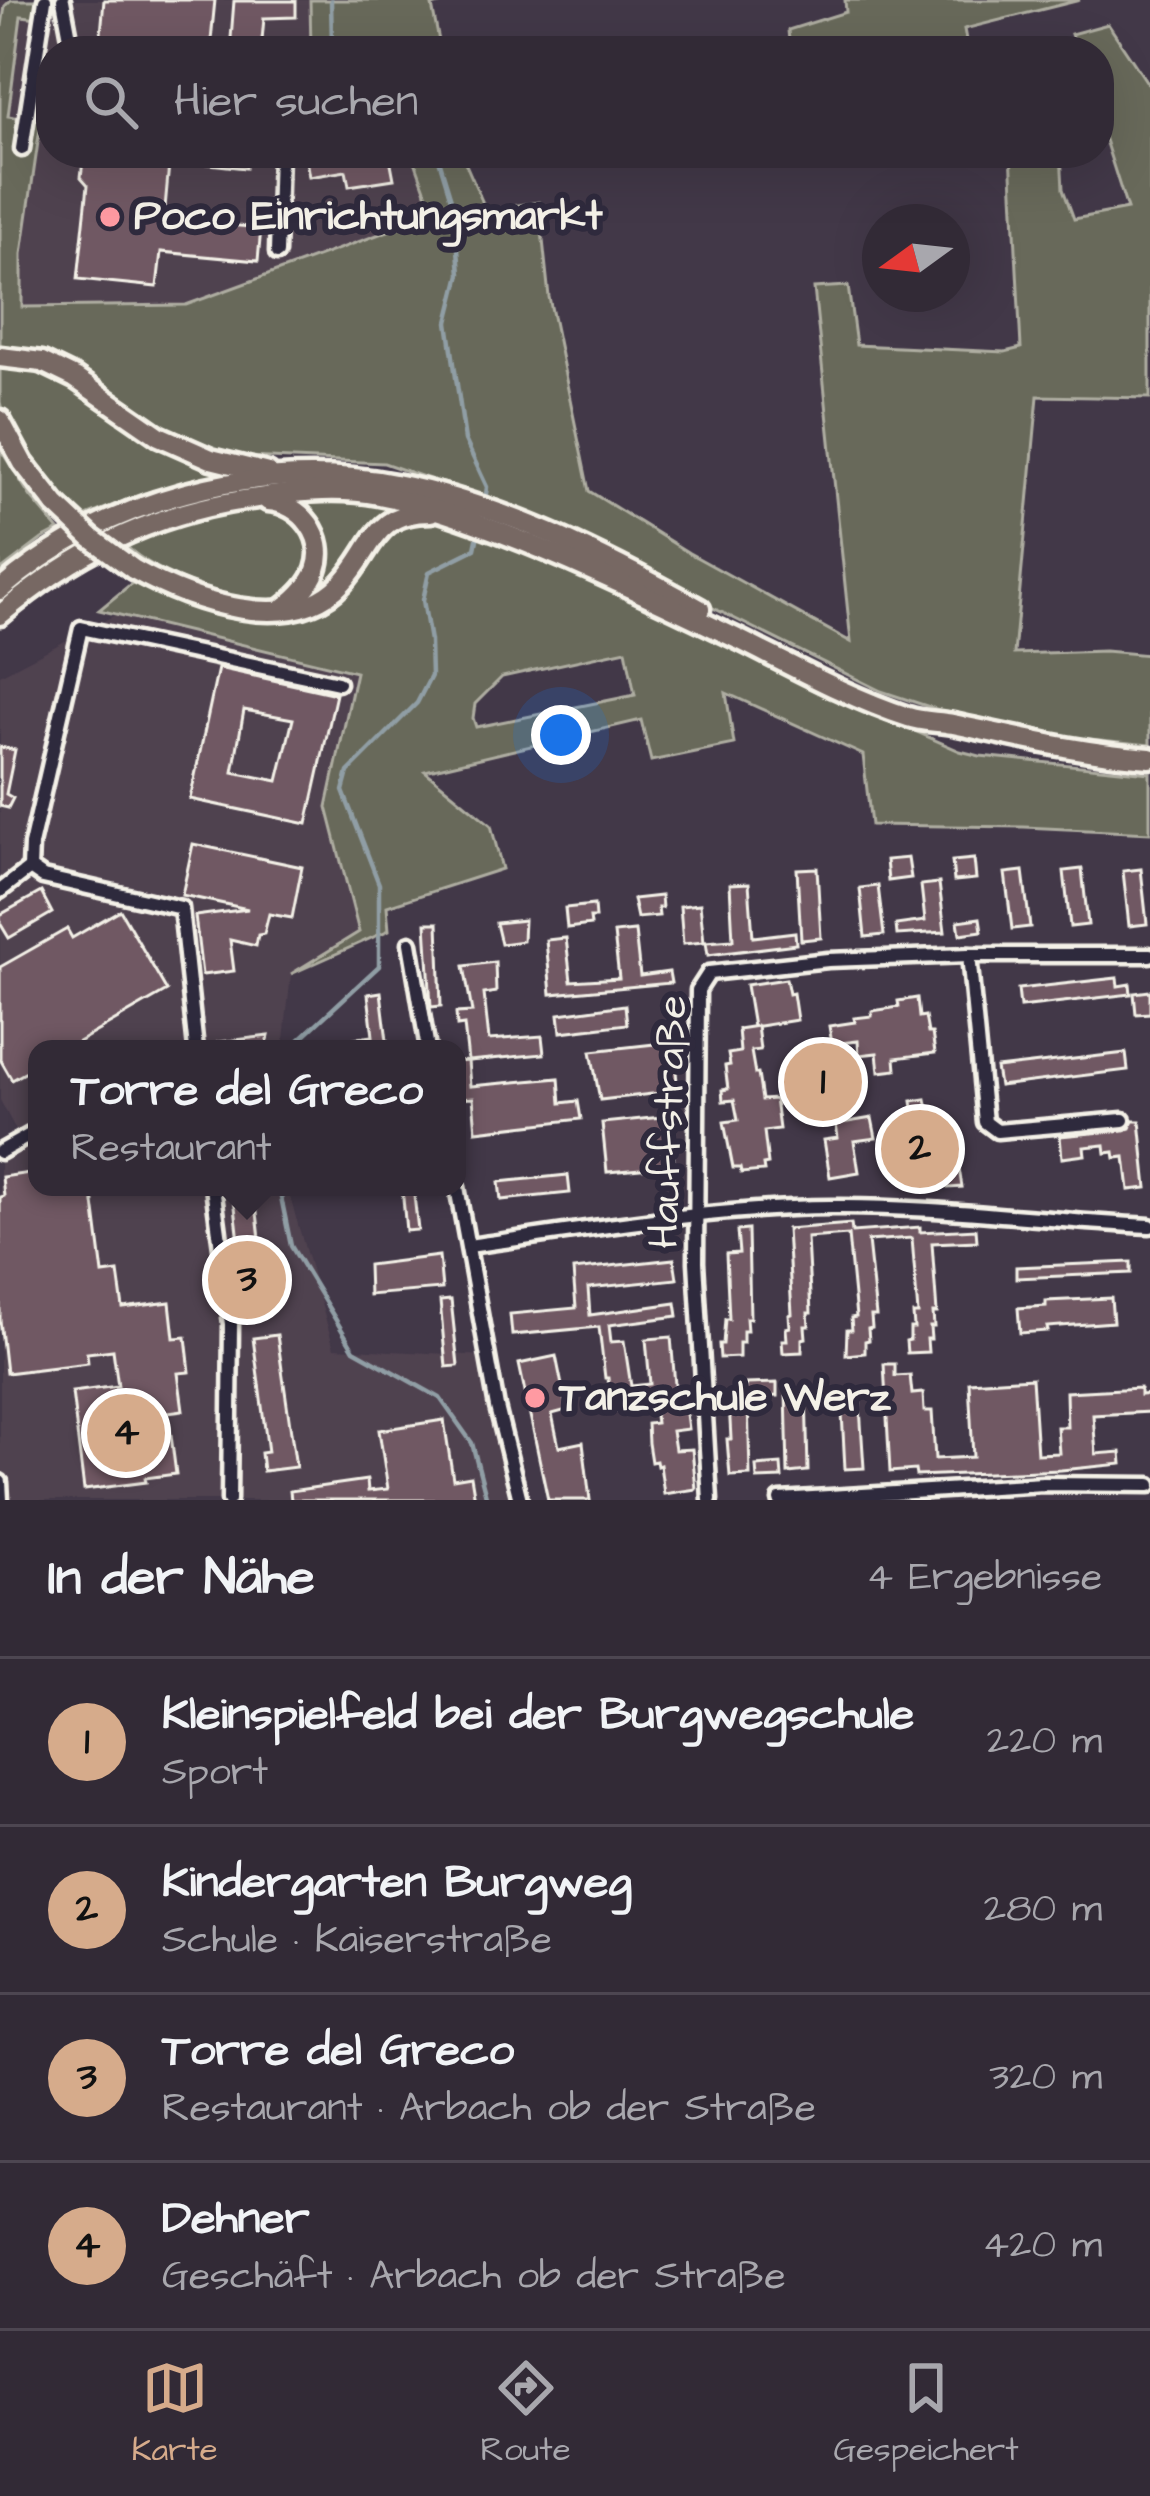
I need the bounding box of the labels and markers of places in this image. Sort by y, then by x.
place label: Poco Einrichtungsmarkt [134,188,604,247]
marker: Poco Einrichtungsmarkt [97,204,123,230]
pin: 1 [784,1037,862,1127]
pin: 2 [881,1104,959,1194]
pin: 3 [208,1235,286,1325]
place label: Tanzschule Werz [558,1369,892,1427]
marker: Tanzschule Werz [522,1385,548,1411]
pin: 4 [87,1388,165,1478]

